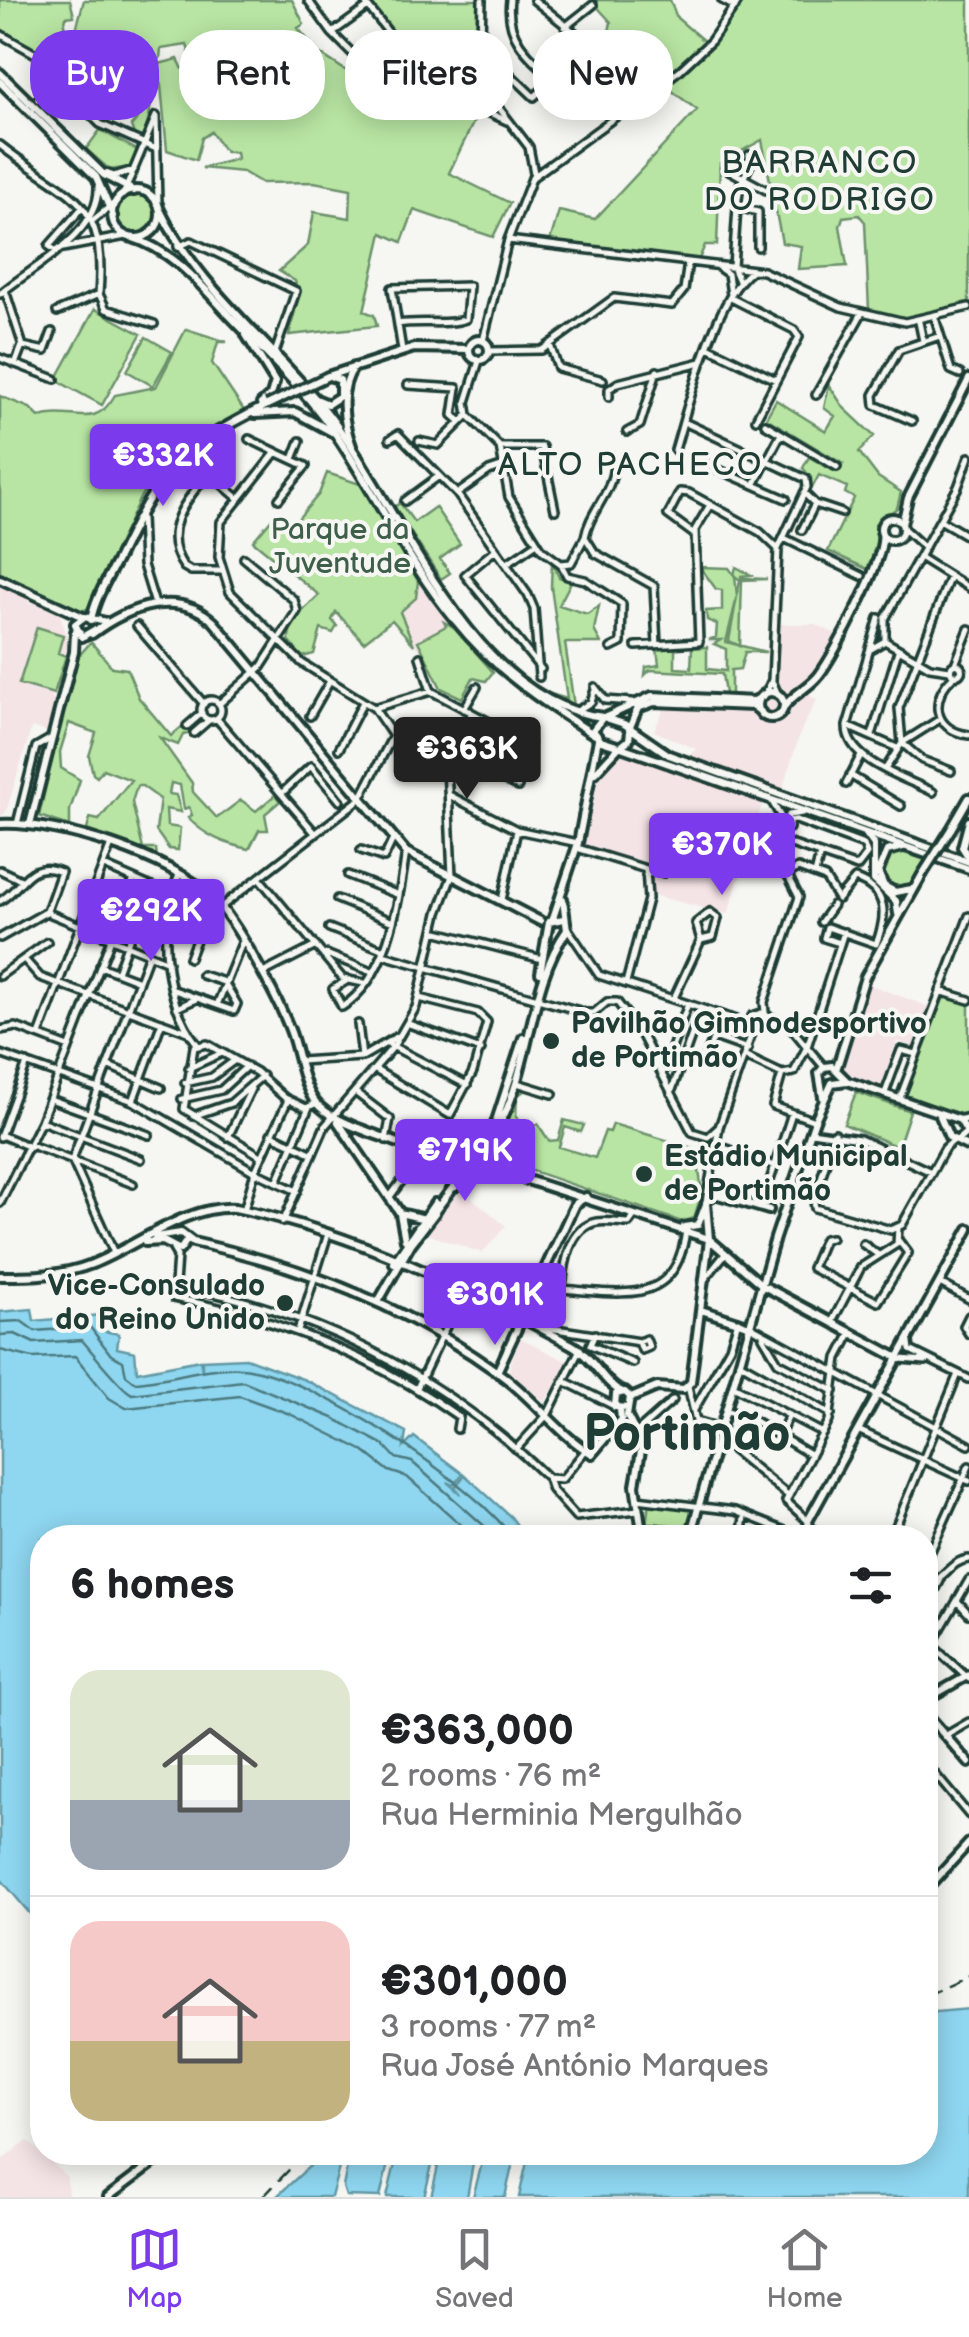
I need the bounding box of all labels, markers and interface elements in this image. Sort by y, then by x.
chip: Buy [30,30,159,120]
chip: Rent [179,30,325,120]
chip: Filters [345,30,513,120]
chip: New [533,30,673,120]
district label: BARRANCO DO RODRIGO [704,144,936,220]
pin: €332K [93,424,233,509]
text: €332K [112,437,214,476]
district label: ALTO PACHECO [498,446,764,485]
park label: Parque da Juventude [269,512,411,582]
pin: €363K [397,717,537,802]
text: €363K [416,730,518,769]
pin: €370K [652,813,792,898]
text: €370K [671,826,773,865]
pin: €292K [81,879,221,964]
text: €292K [100,892,202,931]
place label: Pavilhão Gimnodesportivo de Portimão [571,1006,927,1076]
marker: Pavilhão Gimnodesportivo de Portimão [540,1030,562,1052]
pin: €719K [395,1119,535,1204]
text: €719K [417,1132,513,1171]
place label: Estádio Municipal de Portimão [664,1139,908,1209]
marker: Estádio Municipal de Portimão [633,1163,655,1185]
pin: €301K [425,1263,565,1348]
place label: Vice-Consulado do Reino Unido [47,1268,265,1338]
text: €301K [446,1276,544,1315]
marker: Vice-Consulado do Reino Unido [274,1292,296,1314]
district label: Portimão [583,1405,791,1465]
icon: filters [843,1558,898,1613]
text: 6 homes [70,1560,234,1611]
text: €363,000 [380,1706,574,1757]
icon: home [150,1710,270,1830]
text: 2 rooms · 76 m² [380,1757,601,1796]
text: Rua Herminia Mergulhão [380,1796,743,1835]
text: €301,000 [380,1957,568,2008]
icon: home [150,1961,270,2081]
text: 3 rooms · 77 m² [380,2008,596,2047]
text: Rua José António Marques [380,2047,769,2086]
tab: Map [126,2222,183,2315]
tab: Saved [435,2222,514,2315]
tab: Home [767,2222,843,2315]

